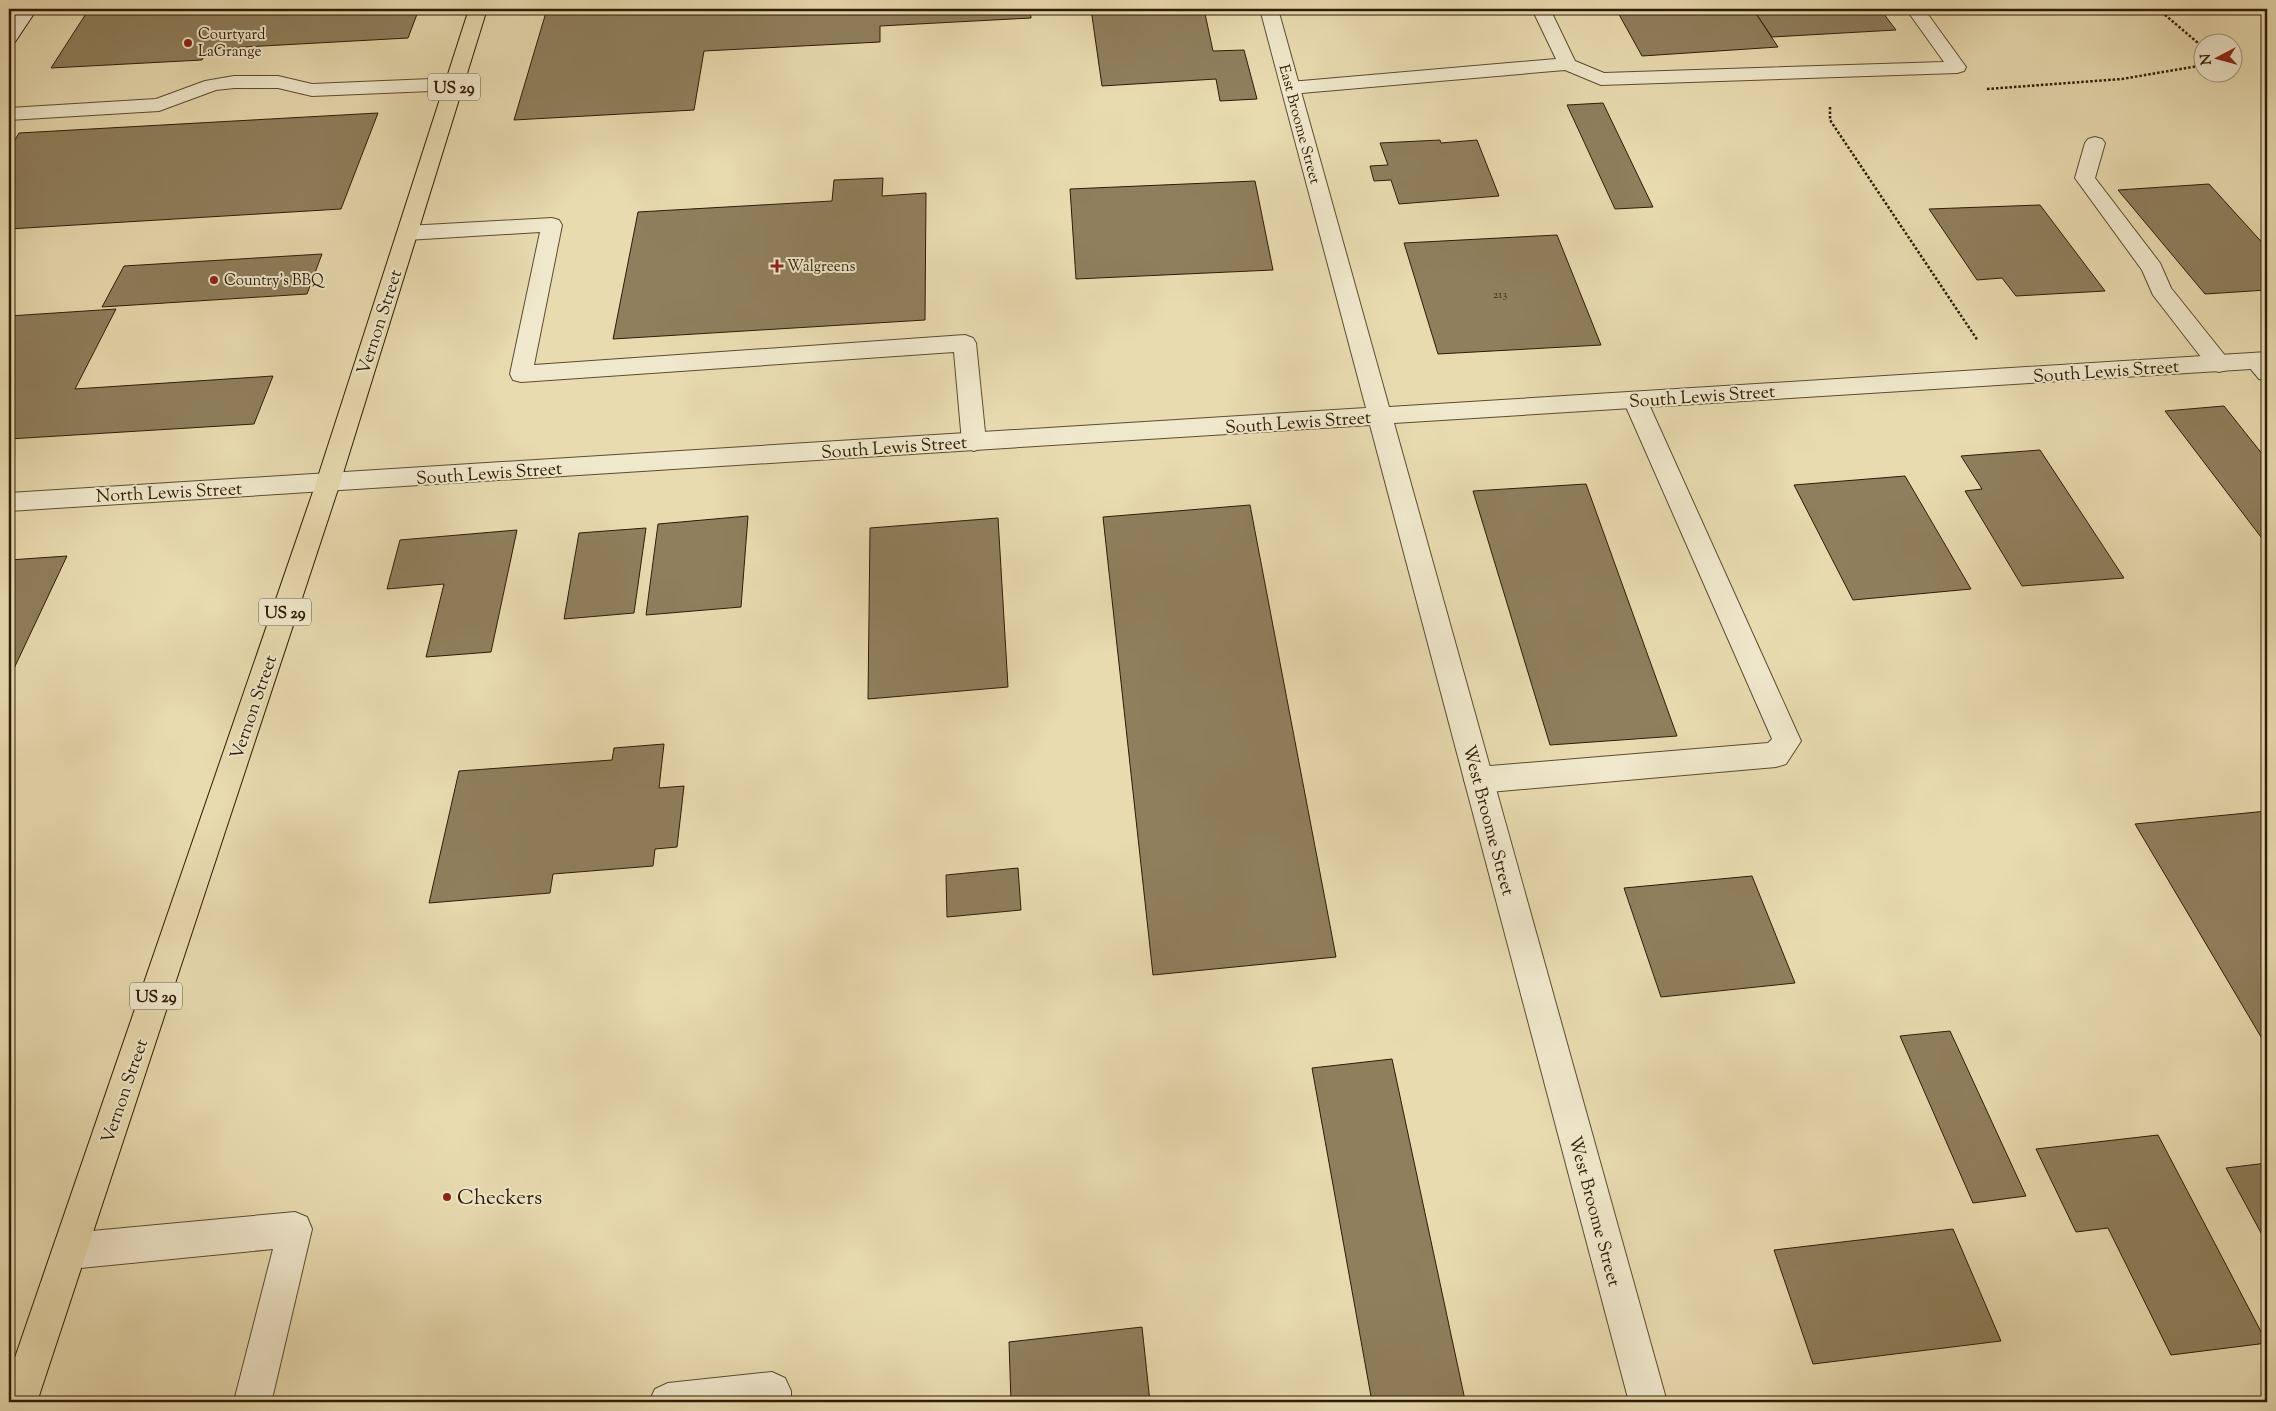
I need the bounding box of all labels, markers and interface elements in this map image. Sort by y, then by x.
place label: Courtyard LaGrange [198,25,266,63]
north arrow [2194,32,2244,82]
marker: Courtyard LaGrange [182,37,194,49]
text: N [2197,53,2218,66]
street label: East Broome Street [1273,62,1325,186]
road number: US 29 [428,74,480,100]
place label: Walgreens [787,257,856,278]
marker: Walgreens [771,260,783,272]
street label: Vernon Street [352,267,410,379]
place label: Country's BBQ [224,271,326,292]
marker: Country's BBQ [208,274,220,286]
house number: 213 [1493,286,1507,304]
street label: South Lewis Street [2032,355,2180,391]
street label: South Lewis Street [1628,380,1776,416]
street label: South Lewis Street [1224,406,1372,442]
street label: South Lewis Street [820,431,968,467]
street label: South Lewis Street [415,457,563,493]
street label: North Lewis Street [95,477,243,511]
road number: US 29 [259,598,311,626]
street label: Vernon Street [225,652,285,763]
street label: West Broome Street [1454,742,1520,899]
road number: US 29 [130,982,182,1009]
street label: Vernon Street [96,1036,156,1147]
street label: West Broome Street [1560,1133,1626,1290]
place label: Checkers [457,1184,542,1214]
marker: Checkers [441,1191,453,1203]

